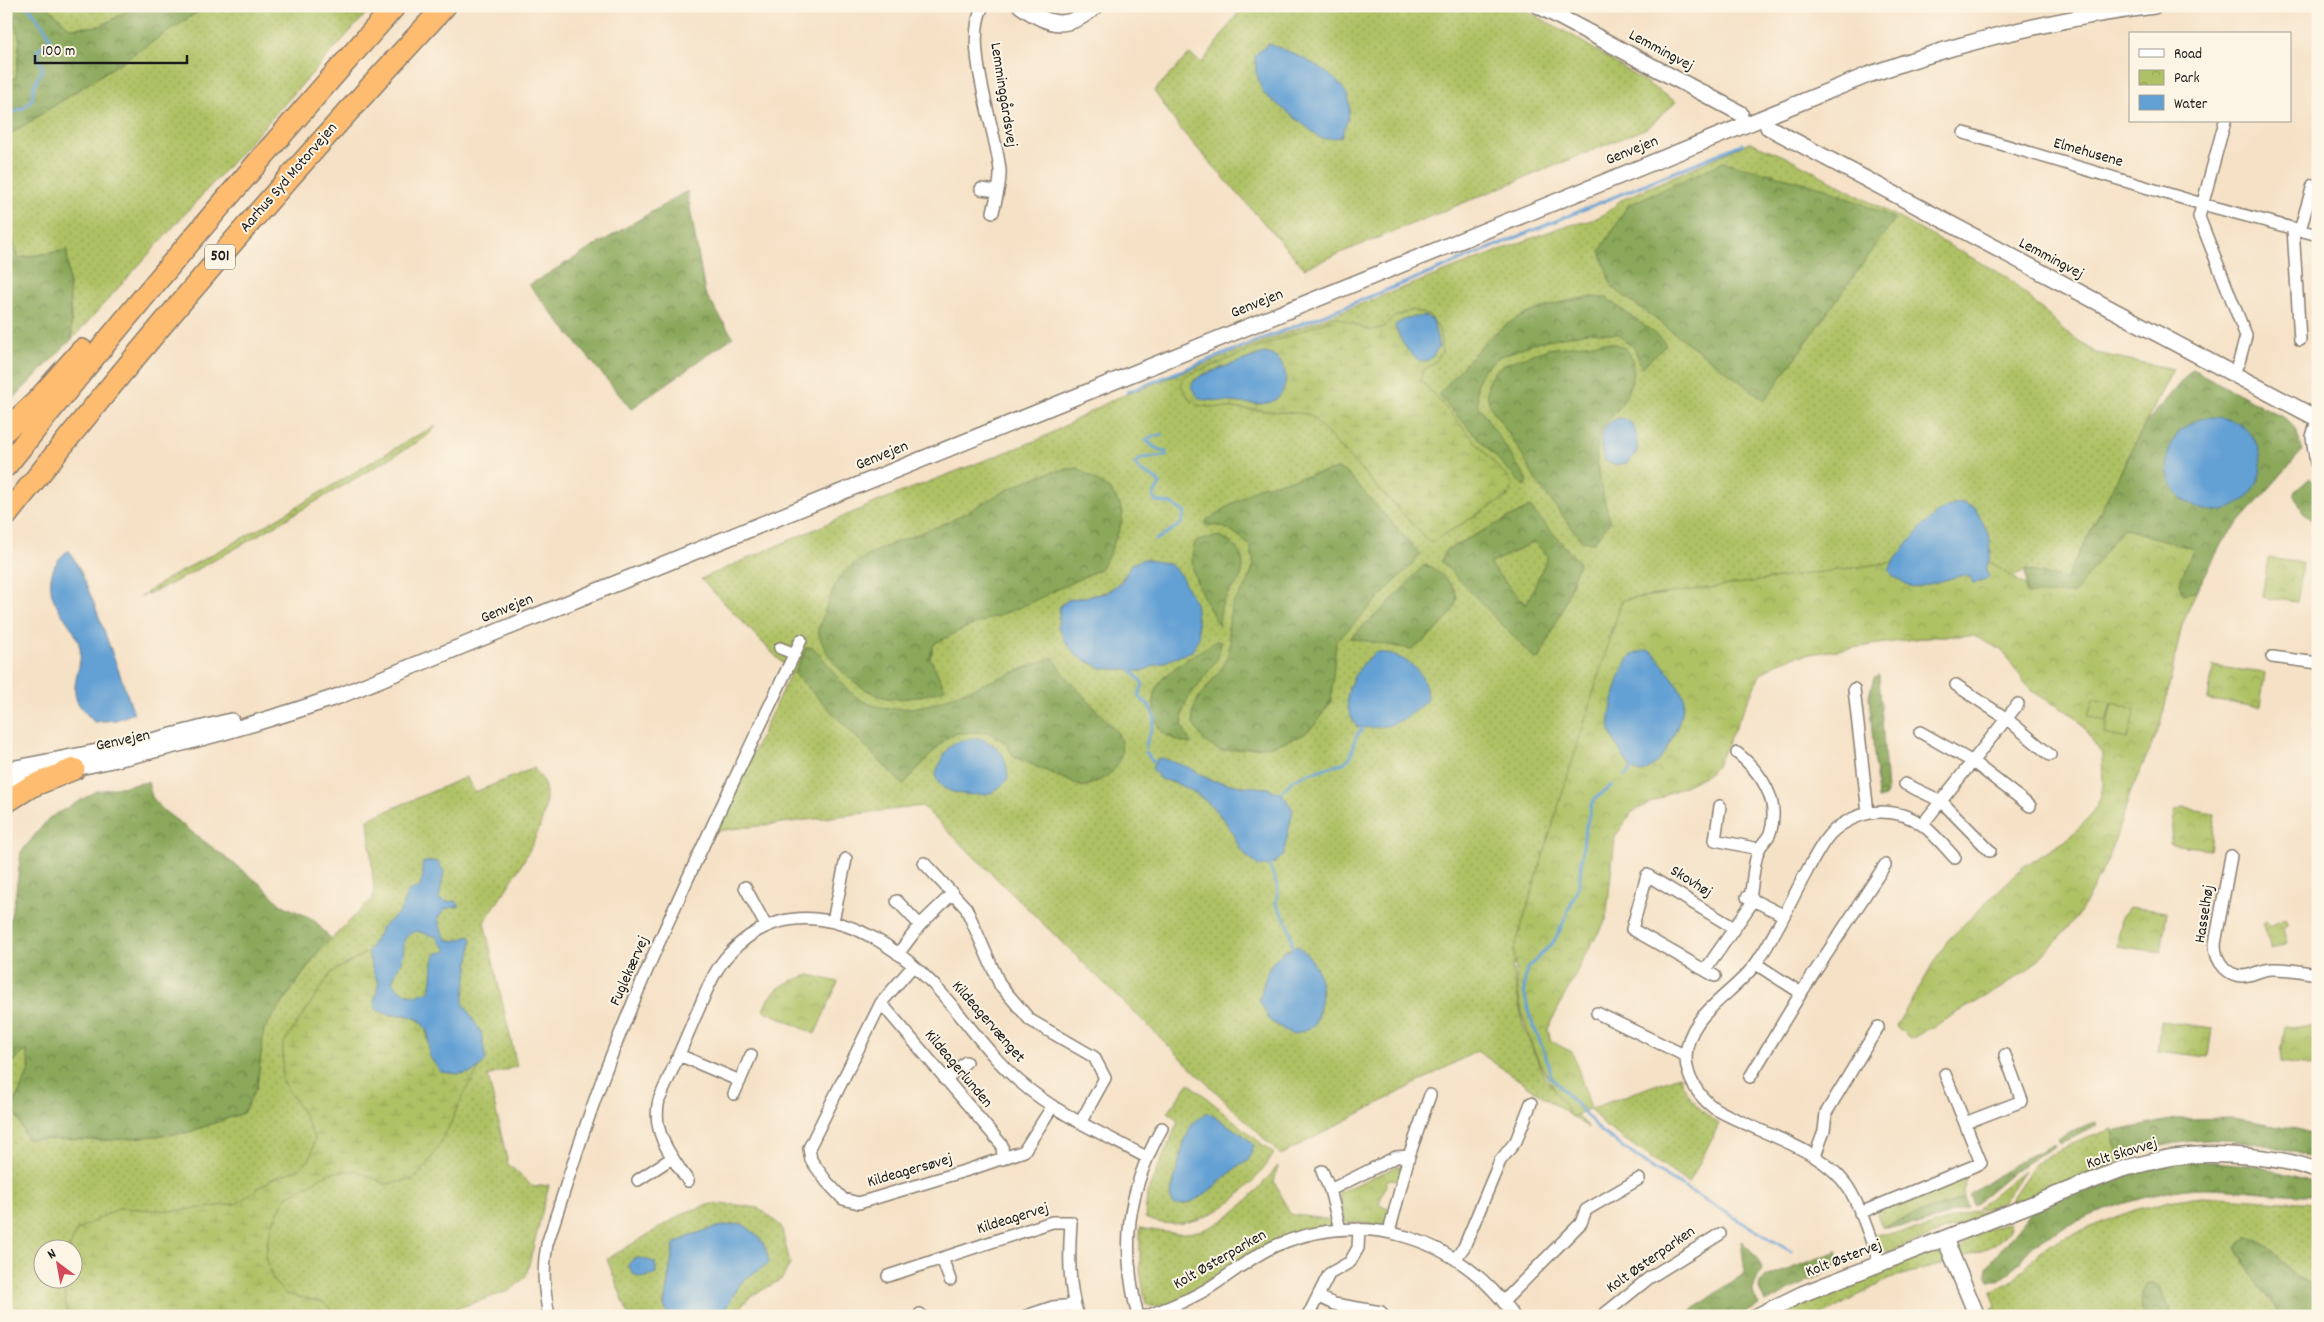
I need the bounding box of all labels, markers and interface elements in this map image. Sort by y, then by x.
street label: Lemmingvej [1624,24,1698,78]
scale bar [35,32,188,64]
legend [2129,32,2292,122]
text: 100 m [42,41,75,63]
street label: Lemminggårdsvej [983,41,1023,149]
text: Road [2174,44,2202,66]
text: Park [2174,68,2200,90]
text: Water [2174,94,2208,116]
street label: Aarhus Syd Motorvejen [235,118,343,238]
street label: Genvejen [1602,130,1662,172]
street label: Elmehusene [2050,132,2126,174]
street label: Lemmingvej [2014,232,2088,286]
road number: 501 [205,244,235,270]
street label: Genvejen [1227,283,1287,325]
street label: Genvejen [852,435,912,477]
street label: Genvejen [477,588,537,630]
street label: Genvejen [94,724,152,758]
street label: Skovhøj [1665,860,1717,904]
street label: Hasselhøj [2189,883,2221,945]
street label: Fuglekærvej [604,932,656,1010]
street label: Kildeagervænget [946,976,1030,1068]
street label: Kildeagerlunden [918,1025,998,1113]
street label: Kolt Skovvej [2084,1132,2160,1176]
street label: Kildeagersøvej [865,1148,955,1194]
street label: Kildeagervej [974,1197,1052,1241]
street label: Kolt Østerparken [1602,1221,1700,1299]
street label: Kolt Østerparken [1169,1224,1271,1296]
street label: Kolt Østervej [1802,1234,1886,1284]
north arrow [32,1240,82,1290]
text: N [44,1244,60,1265]

